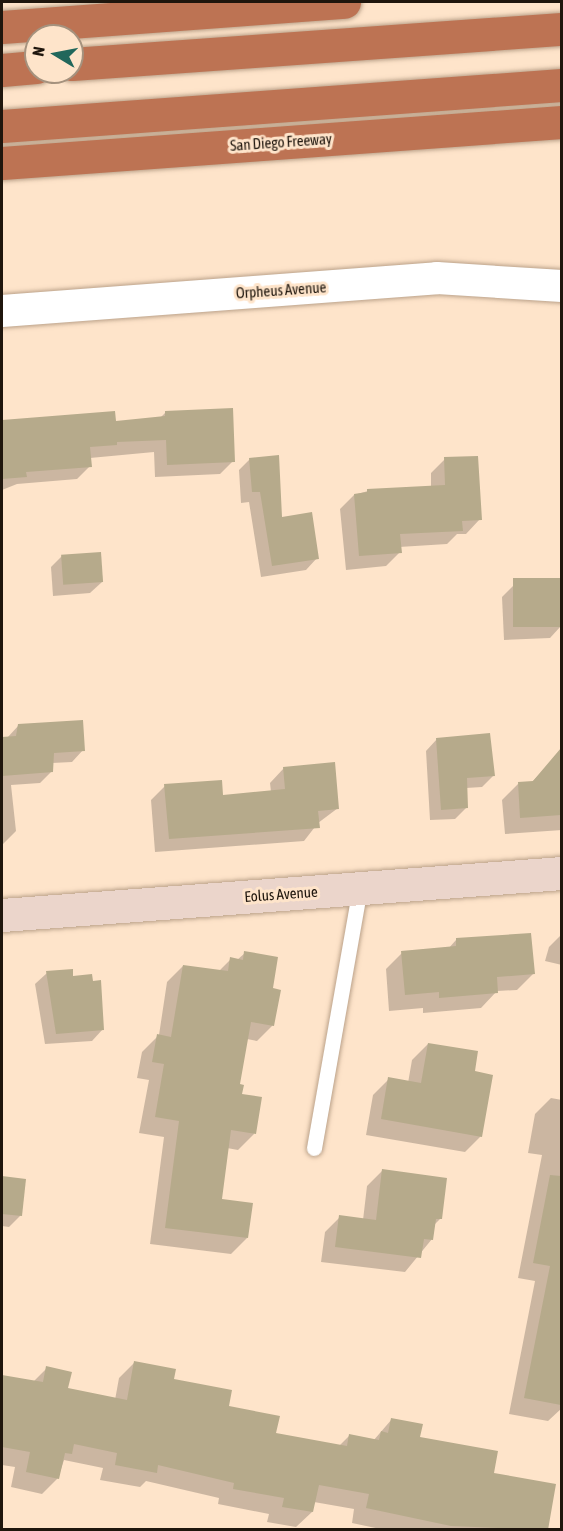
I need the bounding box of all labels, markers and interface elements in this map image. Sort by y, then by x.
north arrow [24,24,84,84]
text: N [29,45,48,57]
street label: San Diego Freeway [229,129,333,155]
street label: Orpheus Avenue [235,278,327,302]
street label: Eolus Avenue [244,882,318,906]

